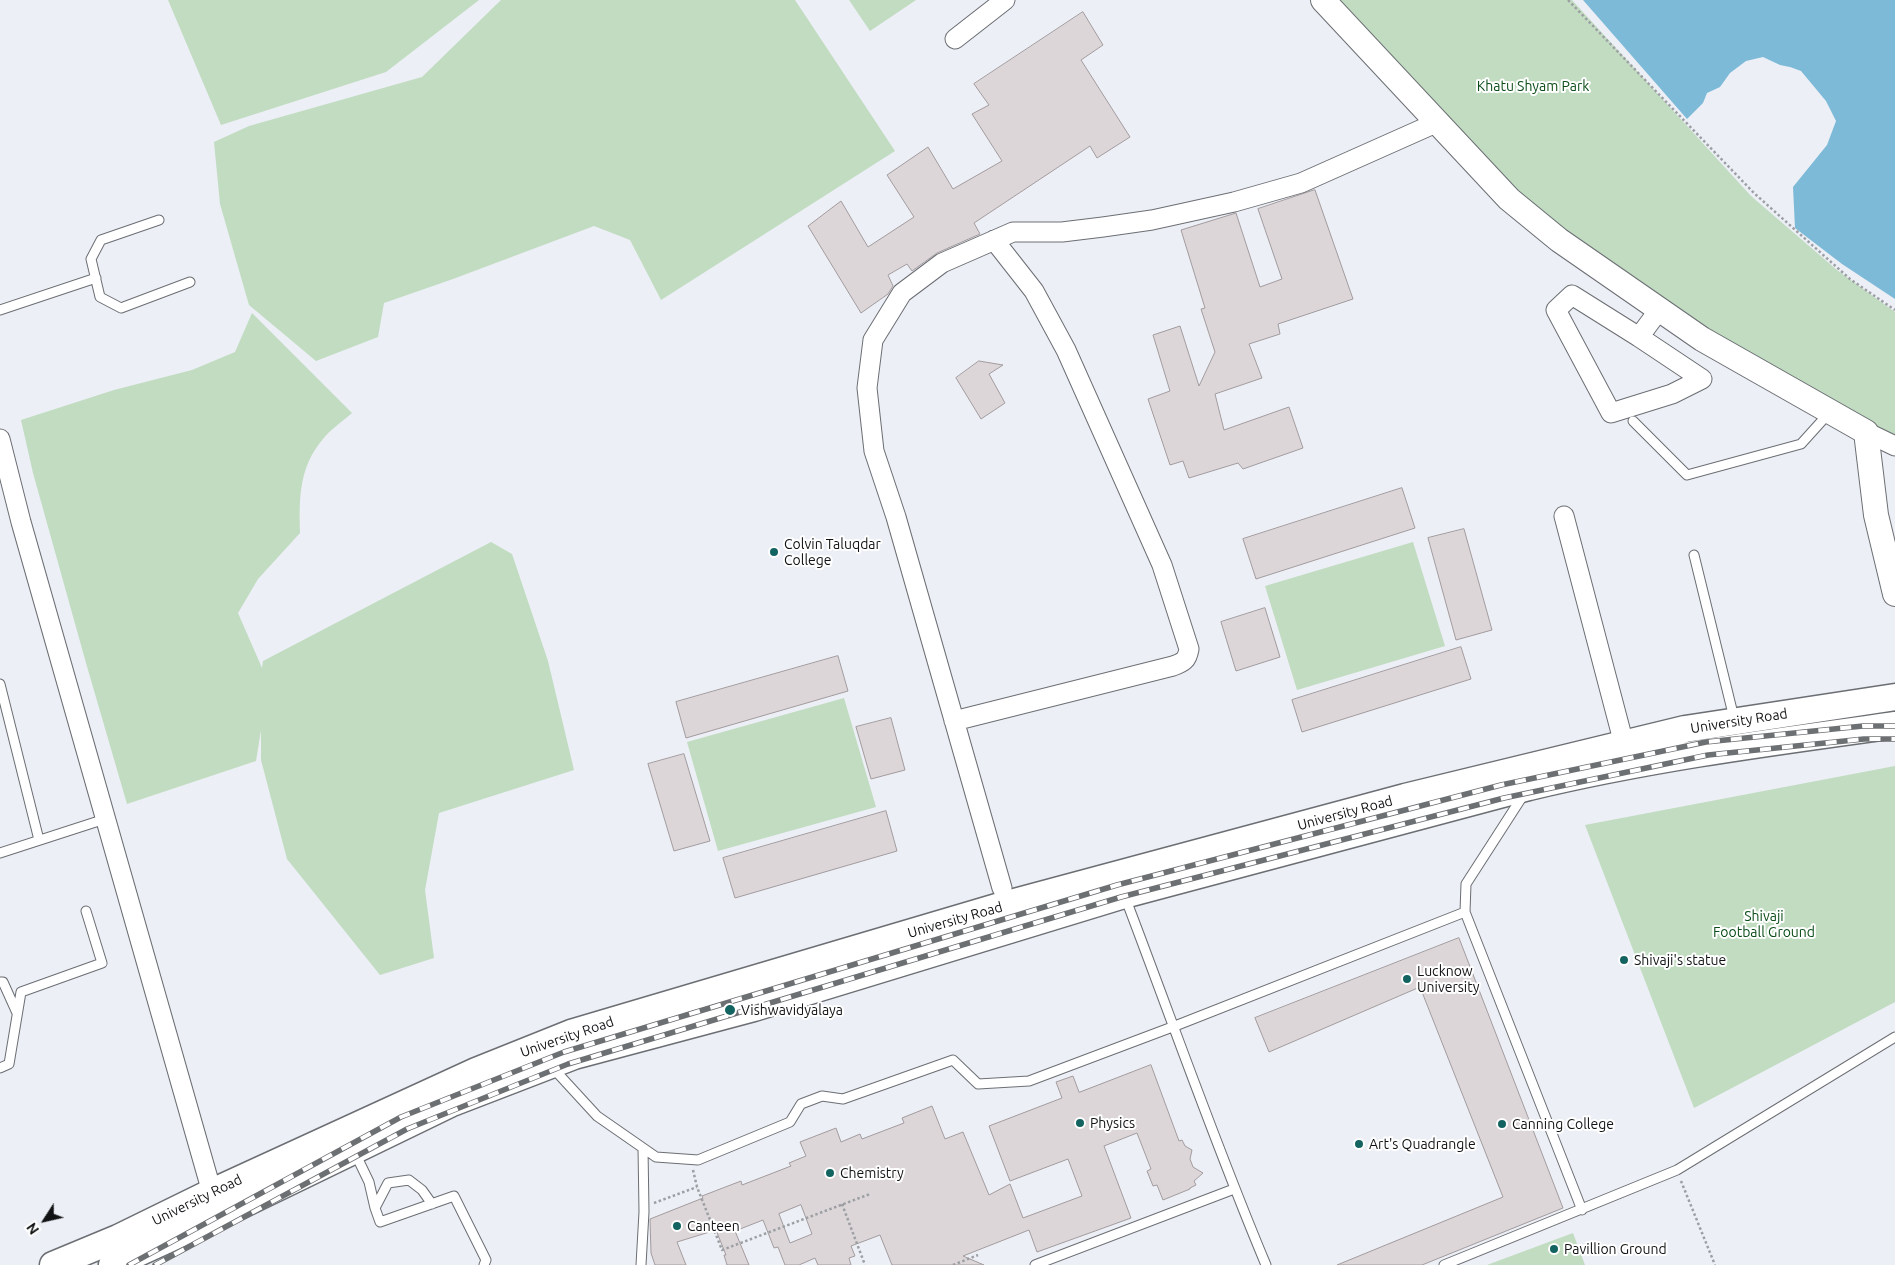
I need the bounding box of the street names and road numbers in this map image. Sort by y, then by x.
street label: University Road [1689,705,1789,737]
street label: University Road [1296,792,1394,834]
street label: University Road [906,898,1004,942]
street label: University Road [518,1013,616,1061]
street label: University Road [149,1171,245,1229]

